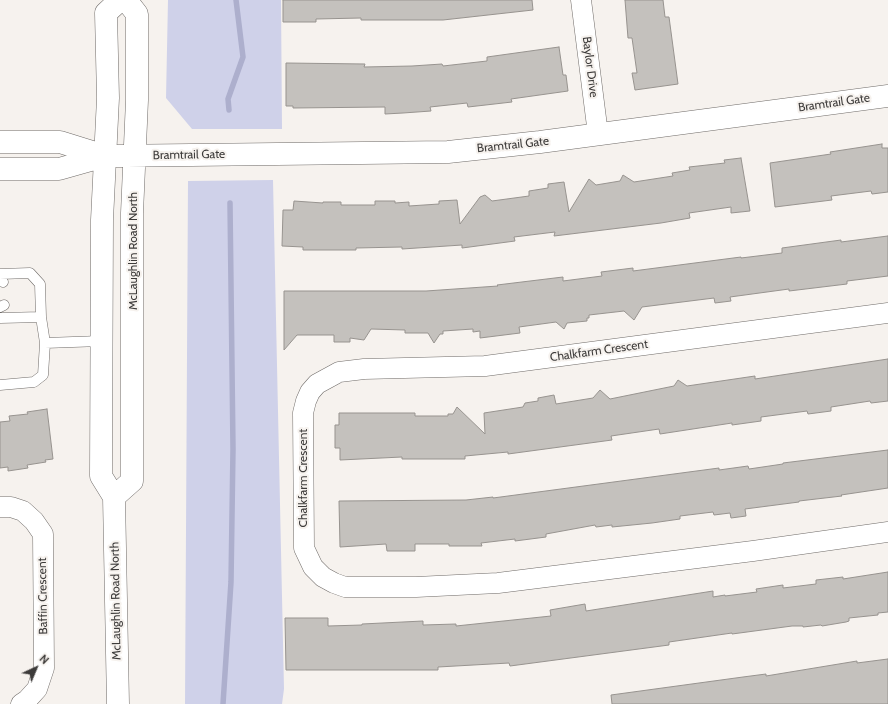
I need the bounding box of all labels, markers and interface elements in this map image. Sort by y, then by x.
street label: Baylor Drive [579,36,601,98]
street label: Bramtrail Gate [797,91,871,115]
street label: Bramtrail Gate [476,134,550,156]
street label: Bramtrail Gate [153,147,225,163]
street label: McLaughlin Road North [126,192,140,310]
street label: Chalkfarm Crescent [549,337,649,365]
street label: Chalkfarm Crescent [296,429,310,527]
street label: McLaughlin Road North [108,542,124,660]
street label: Baffin Crescent [35,557,51,635]
north arrow [16,648,56,688]
text: N [37,652,52,667]

